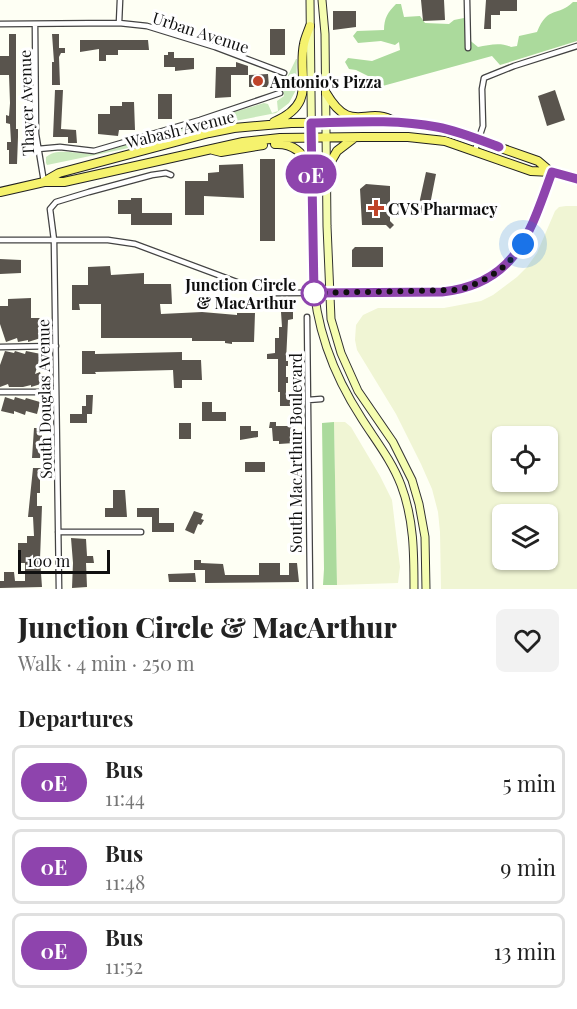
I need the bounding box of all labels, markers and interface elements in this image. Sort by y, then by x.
street label: Urban Avenue [150,7,252,57]
street label: Thayer Avenue [14,50,38,156]
place label: Antonio's Pizza [269,71,382,92]
marker: Antonio's Pizza [251,74,265,88]
street label: Wabash Avenue [122,105,237,153]
line badge: 0E [284,154,338,194]
text: 0E [298,160,324,188]
place label: CVS Pharmacy [388,198,498,219]
marker: CVS Pharmacy [369,201,383,215]
your location [508,229,538,259]
place label: Junction Circle & MacArthur [184,274,297,313]
marker: Junction Circle & MacArthur [301,280,327,306]
street label: South Douglas Avenue [32,319,56,479]
street label: South MacArthur Boulevard [285,353,306,553]
map controls [492,426,558,570]
button: locate [492,426,558,492]
button: layers [492,504,558,570]
scale bar [18,547,110,574]
text: 100 m [27,550,70,571]
text: Junction Circle & MacArthur [18,608,397,645]
button: heart [496,609,559,672]
text: Walk · 4 min · 250 m [18,649,195,676]
text: Departures [18,703,133,733]
text: Bus [105,754,143,784]
text: 0E [41,768,67,796]
text: 5 min [503,768,556,798]
text: 11:44 [105,784,145,811]
text: Bus [105,838,143,868]
text: 0E [41,852,67,880]
text: 9 min [500,852,556,882]
text: 11:48 [105,868,145,895]
text: Bus [105,922,143,952]
text: 0E [41,936,67,964]
text: 13 min [494,936,556,966]
text: 11:52 [105,952,143,979]

